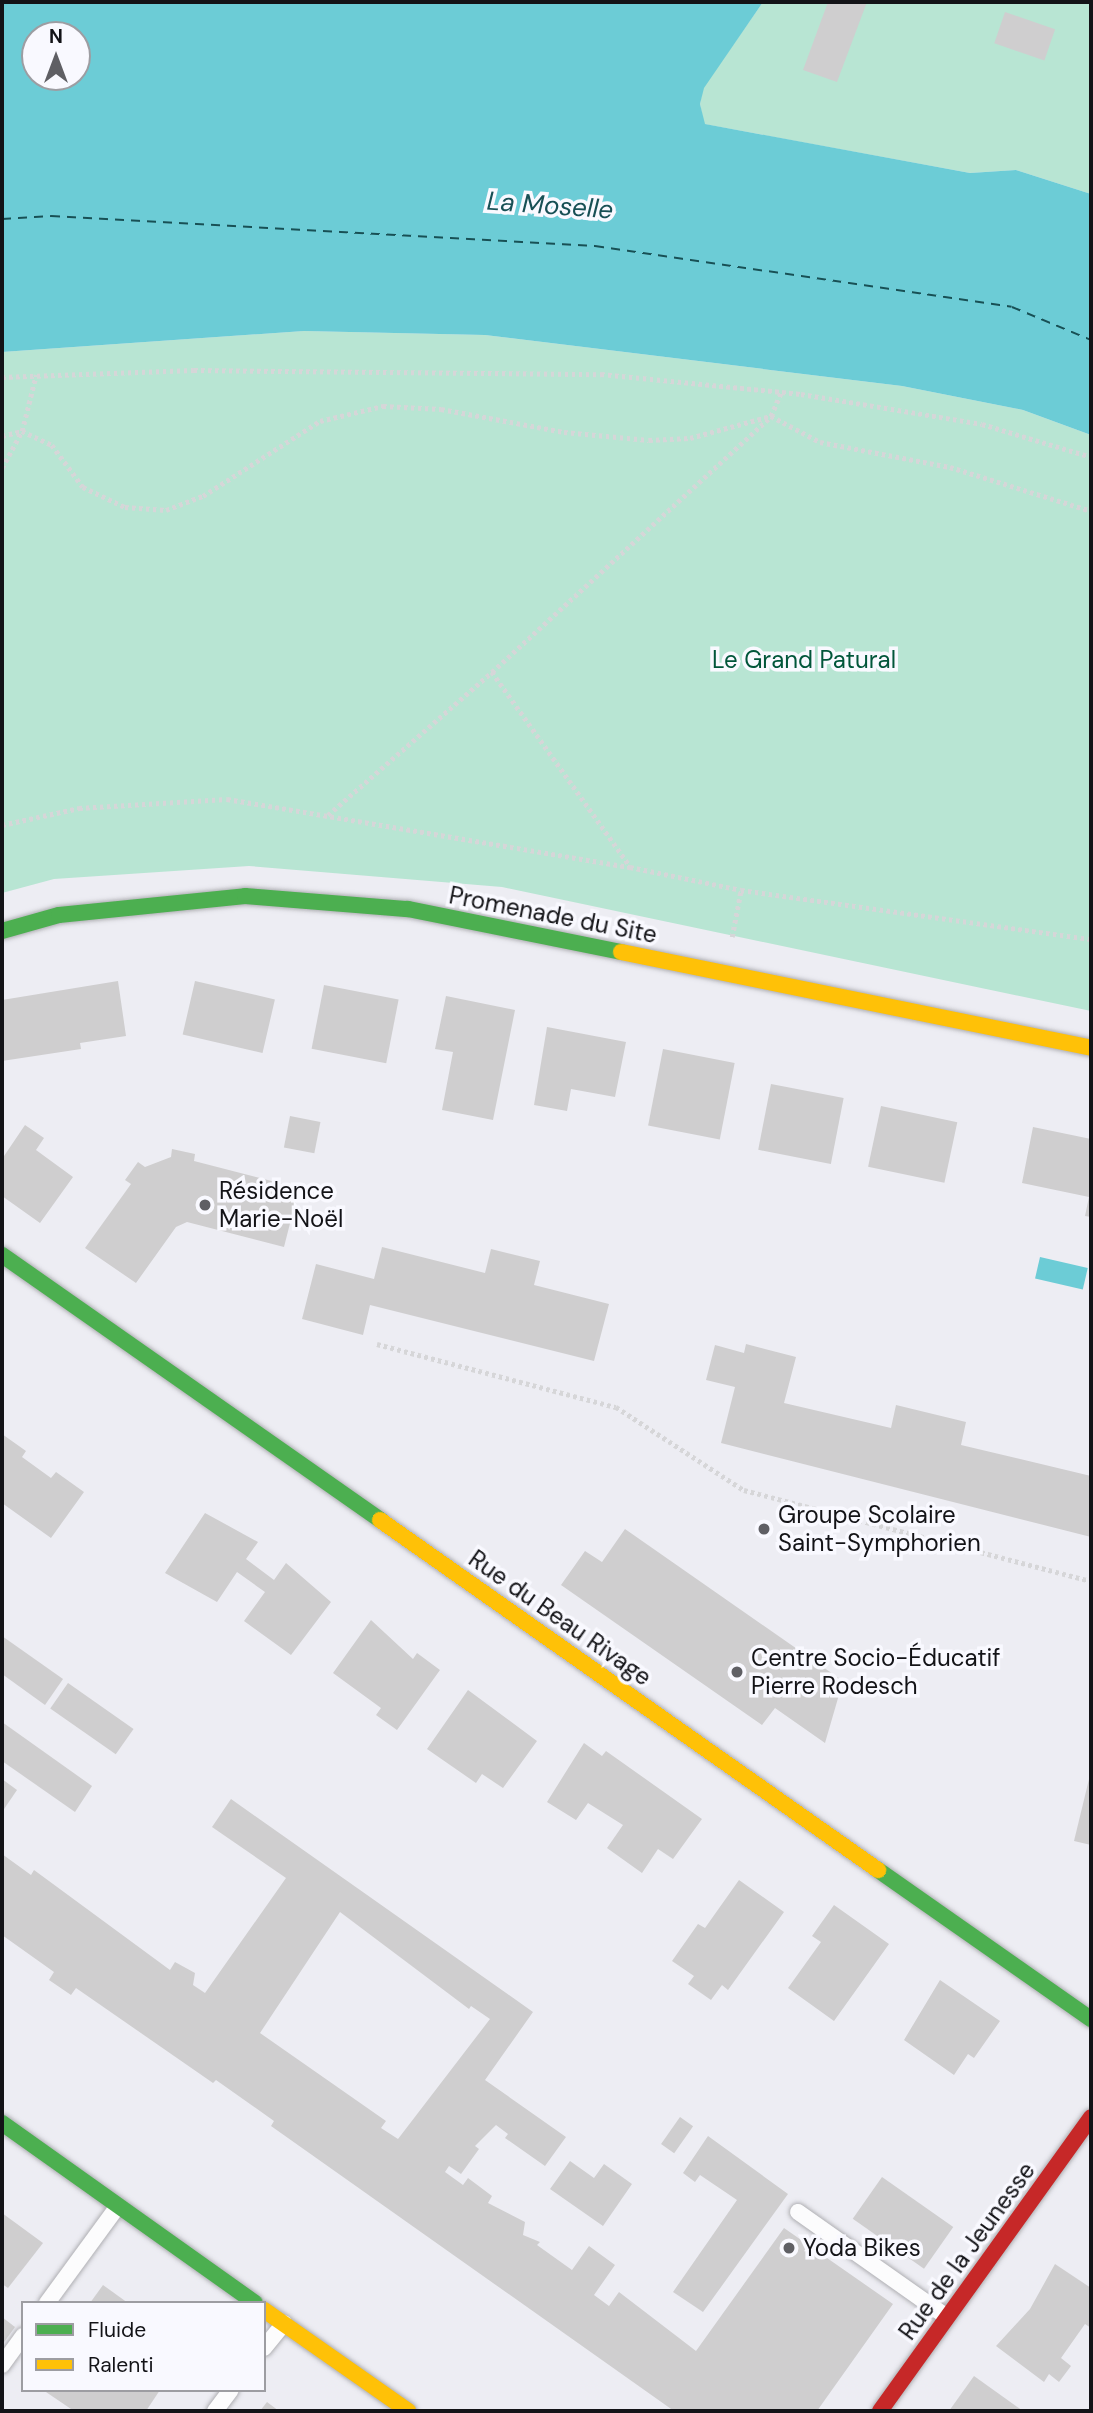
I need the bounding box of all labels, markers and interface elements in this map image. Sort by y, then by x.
north arrow [21,21,91,91]
text: N [49,24,63,49]
water label: La Moselle [486,186,614,226]
park label: Le Grand Patural [712,646,896,674]
street label: Promenade du Site [447,881,659,949]
place label: Résidence Marie-Noël [219,1177,343,1233]
marker: Résidence Marie-Noël [197,1197,213,1213]
place label: Groupe Scolaire Saint-Symphorien [778,1501,981,1557]
marker: Groupe Scolaire Saint-Symphorien [756,1521,772,1537]
street label: Rue du Beau Rivage [463,1544,657,1692]
place label: Centre Socio-Éducatif Pierre Rodesch [751,1644,1000,1700]
marker: Centre Socio-Éducatif Pierre Rodesch [729,1664,745,1680]
street label: Rue de la Jeunesse [893,2157,1041,2345]
place label: Yoda Bikes [803,2234,921,2262]
marker: Yoda Bikes [781,2240,797,2256]
legend [21,2301,266,2392]
text: Fluide [88,2316,146,2344]
text: Ralenti [88,2351,154,2379]

